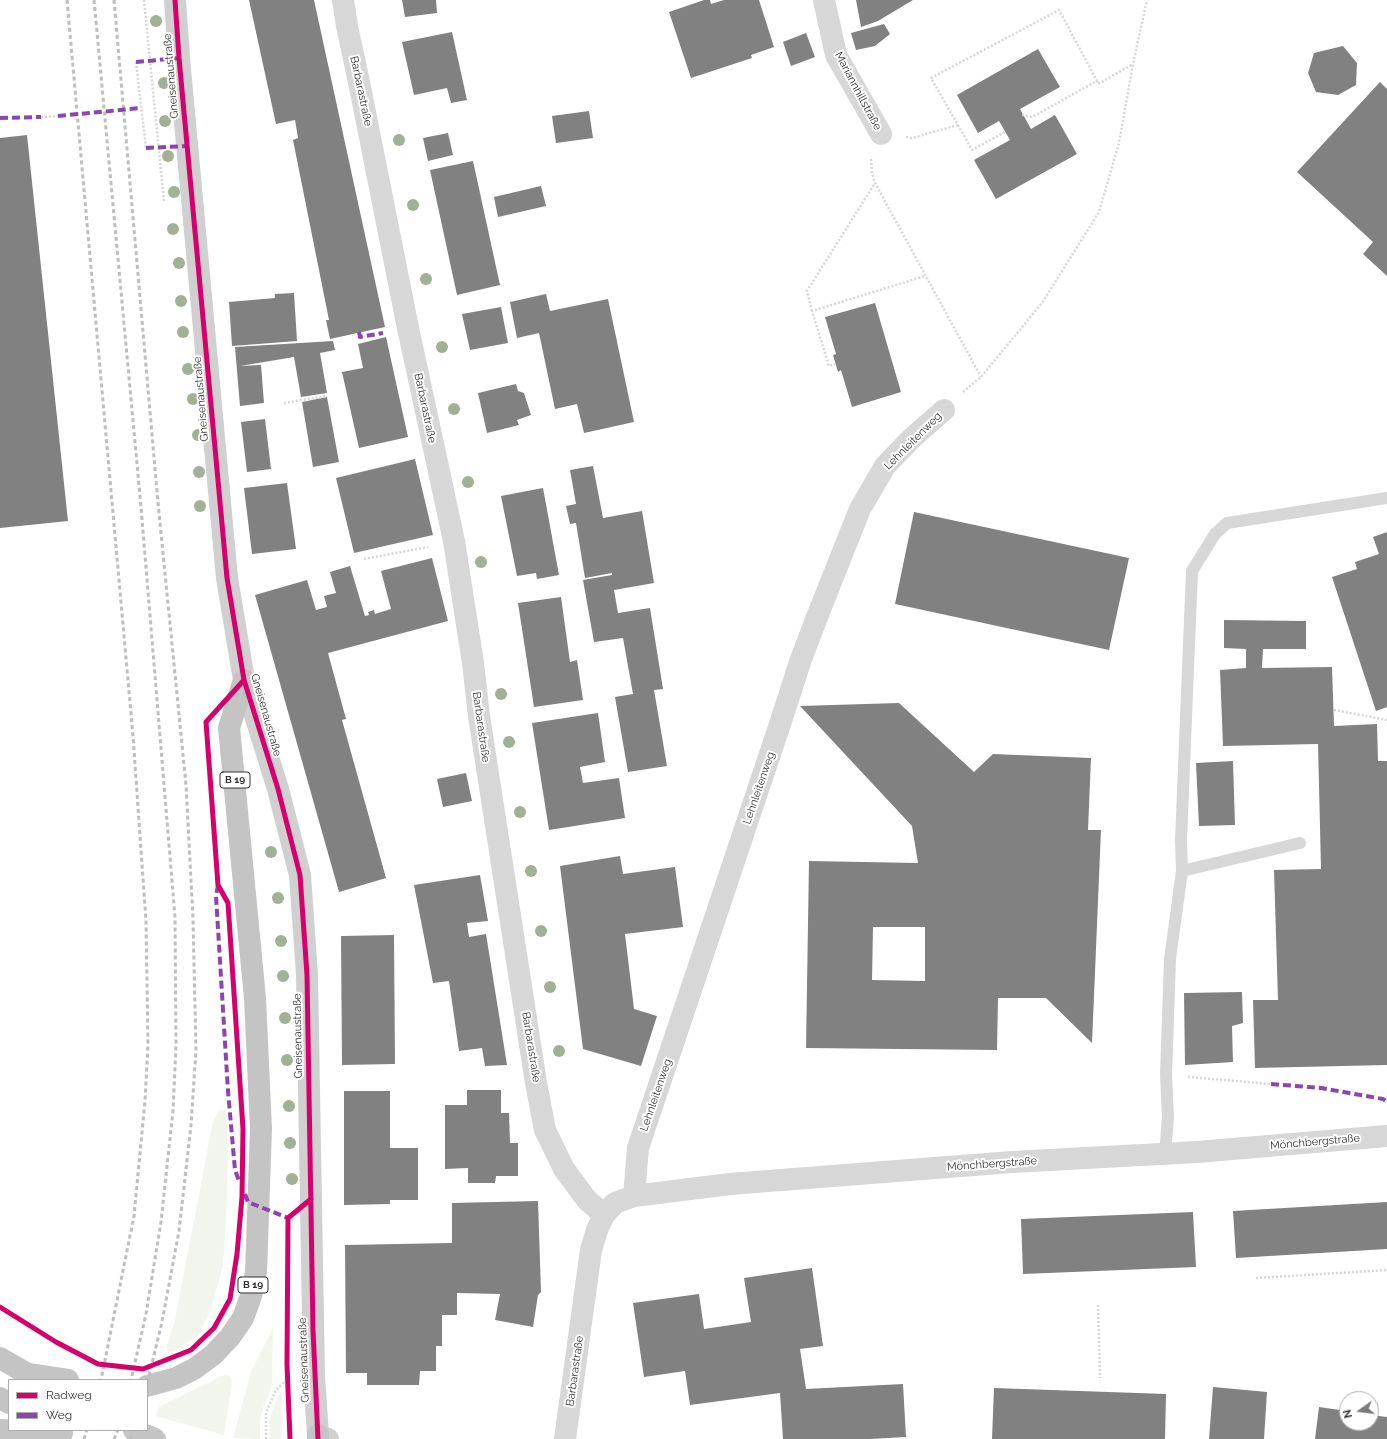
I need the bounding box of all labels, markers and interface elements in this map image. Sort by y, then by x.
street label: Gneisenaustraße [161,33,181,119]
street label: Mariannhillstraße [832,50,884,132]
street label: Barbarastraße [347,55,375,127]
street label: Gneisenaustraße [191,356,211,442]
street label: Barbarastraße [411,372,439,444]
street label: Lehnleitenweg [882,410,944,472]
street label: Gneisenaustraße [248,672,284,758]
street label: Barbarastraße [470,691,492,763]
street label: Lehnleitenweg [740,750,778,826]
road number: B 19 [220,772,250,788]
street label: Gneisenaustraße [291,993,305,1079]
street label: Barbarastraße [519,1011,543,1083]
street label: Lehnleitenweg [637,1057,675,1133]
street label: Mönchbergstraße [1270,1132,1360,1152]
street label: Mönchbergstraße [947,1154,1037,1174]
road number: B 19 [238,1277,268,1293]
street label: Gneisenaustraße [296,1317,312,1403]
street label: Barbarastraße [564,1335,586,1407]
legend [8,1379,148,1431]
text: Radweg [46,1388,92,1402]
north arrow [1339,1391,1379,1431]
text: Weg [46,1408,72,1422]
text: N [1341,1408,1355,1419]

